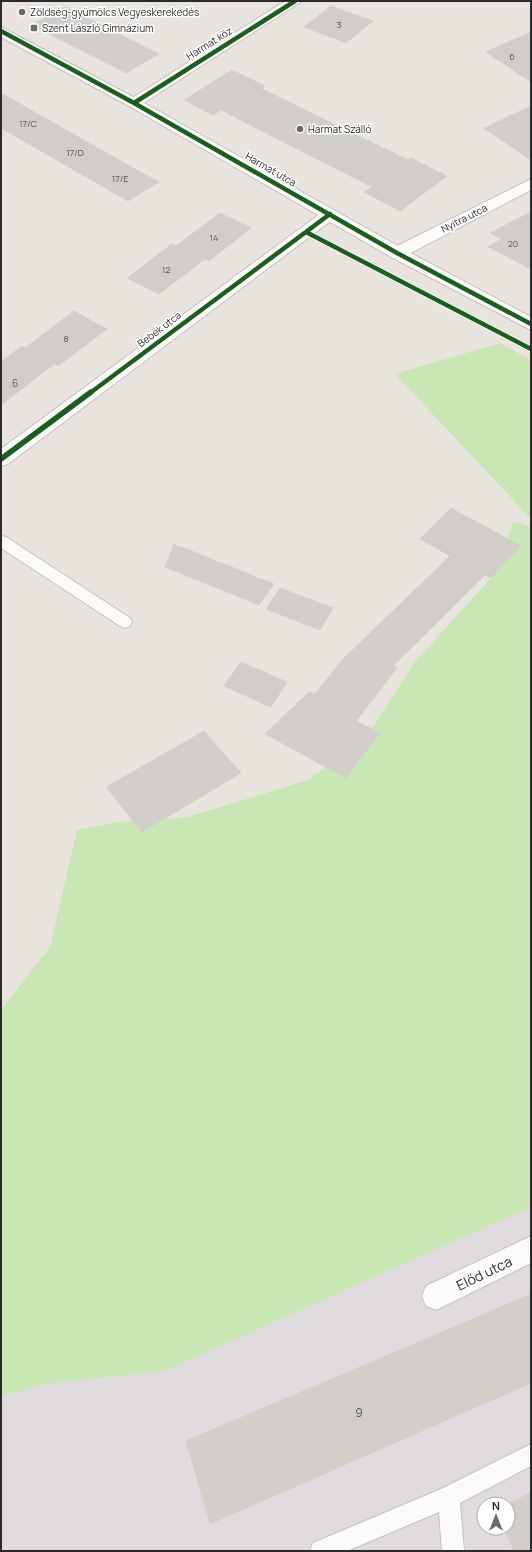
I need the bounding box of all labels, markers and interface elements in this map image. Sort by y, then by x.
place label: Zöldség-gyümölcs Vegyeskerekedés [30,5,199,19]
marker: Zöldség-gyümölcs Vegyeskerekedés [17,7,27,17]
house number: 3 [337,18,342,31]
place label: Szent László Gimnázium [42,21,154,35]
marker: Szent László Gimnázium [29,23,39,33]
street label: Harmat köz [183,23,235,63]
house number: 6 [509,50,515,63]
house number: 17/C [19,117,38,130]
place label: Harmat Szálló [308,122,371,136]
marker: Harmat Szálló [295,124,305,134]
house number: 17/D [66,146,84,159]
street label: Harmat utca [243,149,299,189]
house number: 17/E [112,172,128,185]
street label: Nyitra utca [438,200,490,236]
house number: 14 [210,231,218,244]
house number: 20 [508,237,518,250]
house number: 12 [162,263,170,276]
street label: Bebek utca [134,308,184,350]
house number: 8 [63,332,69,345]
house number: 6 [12,376,18,390]
street label: Előd utca [453,1251,515,1295]
house number: 9 [355,1404,363,1421]
north arrow [476,1496,516,1536]
text: N [492,1498,500,1513]

